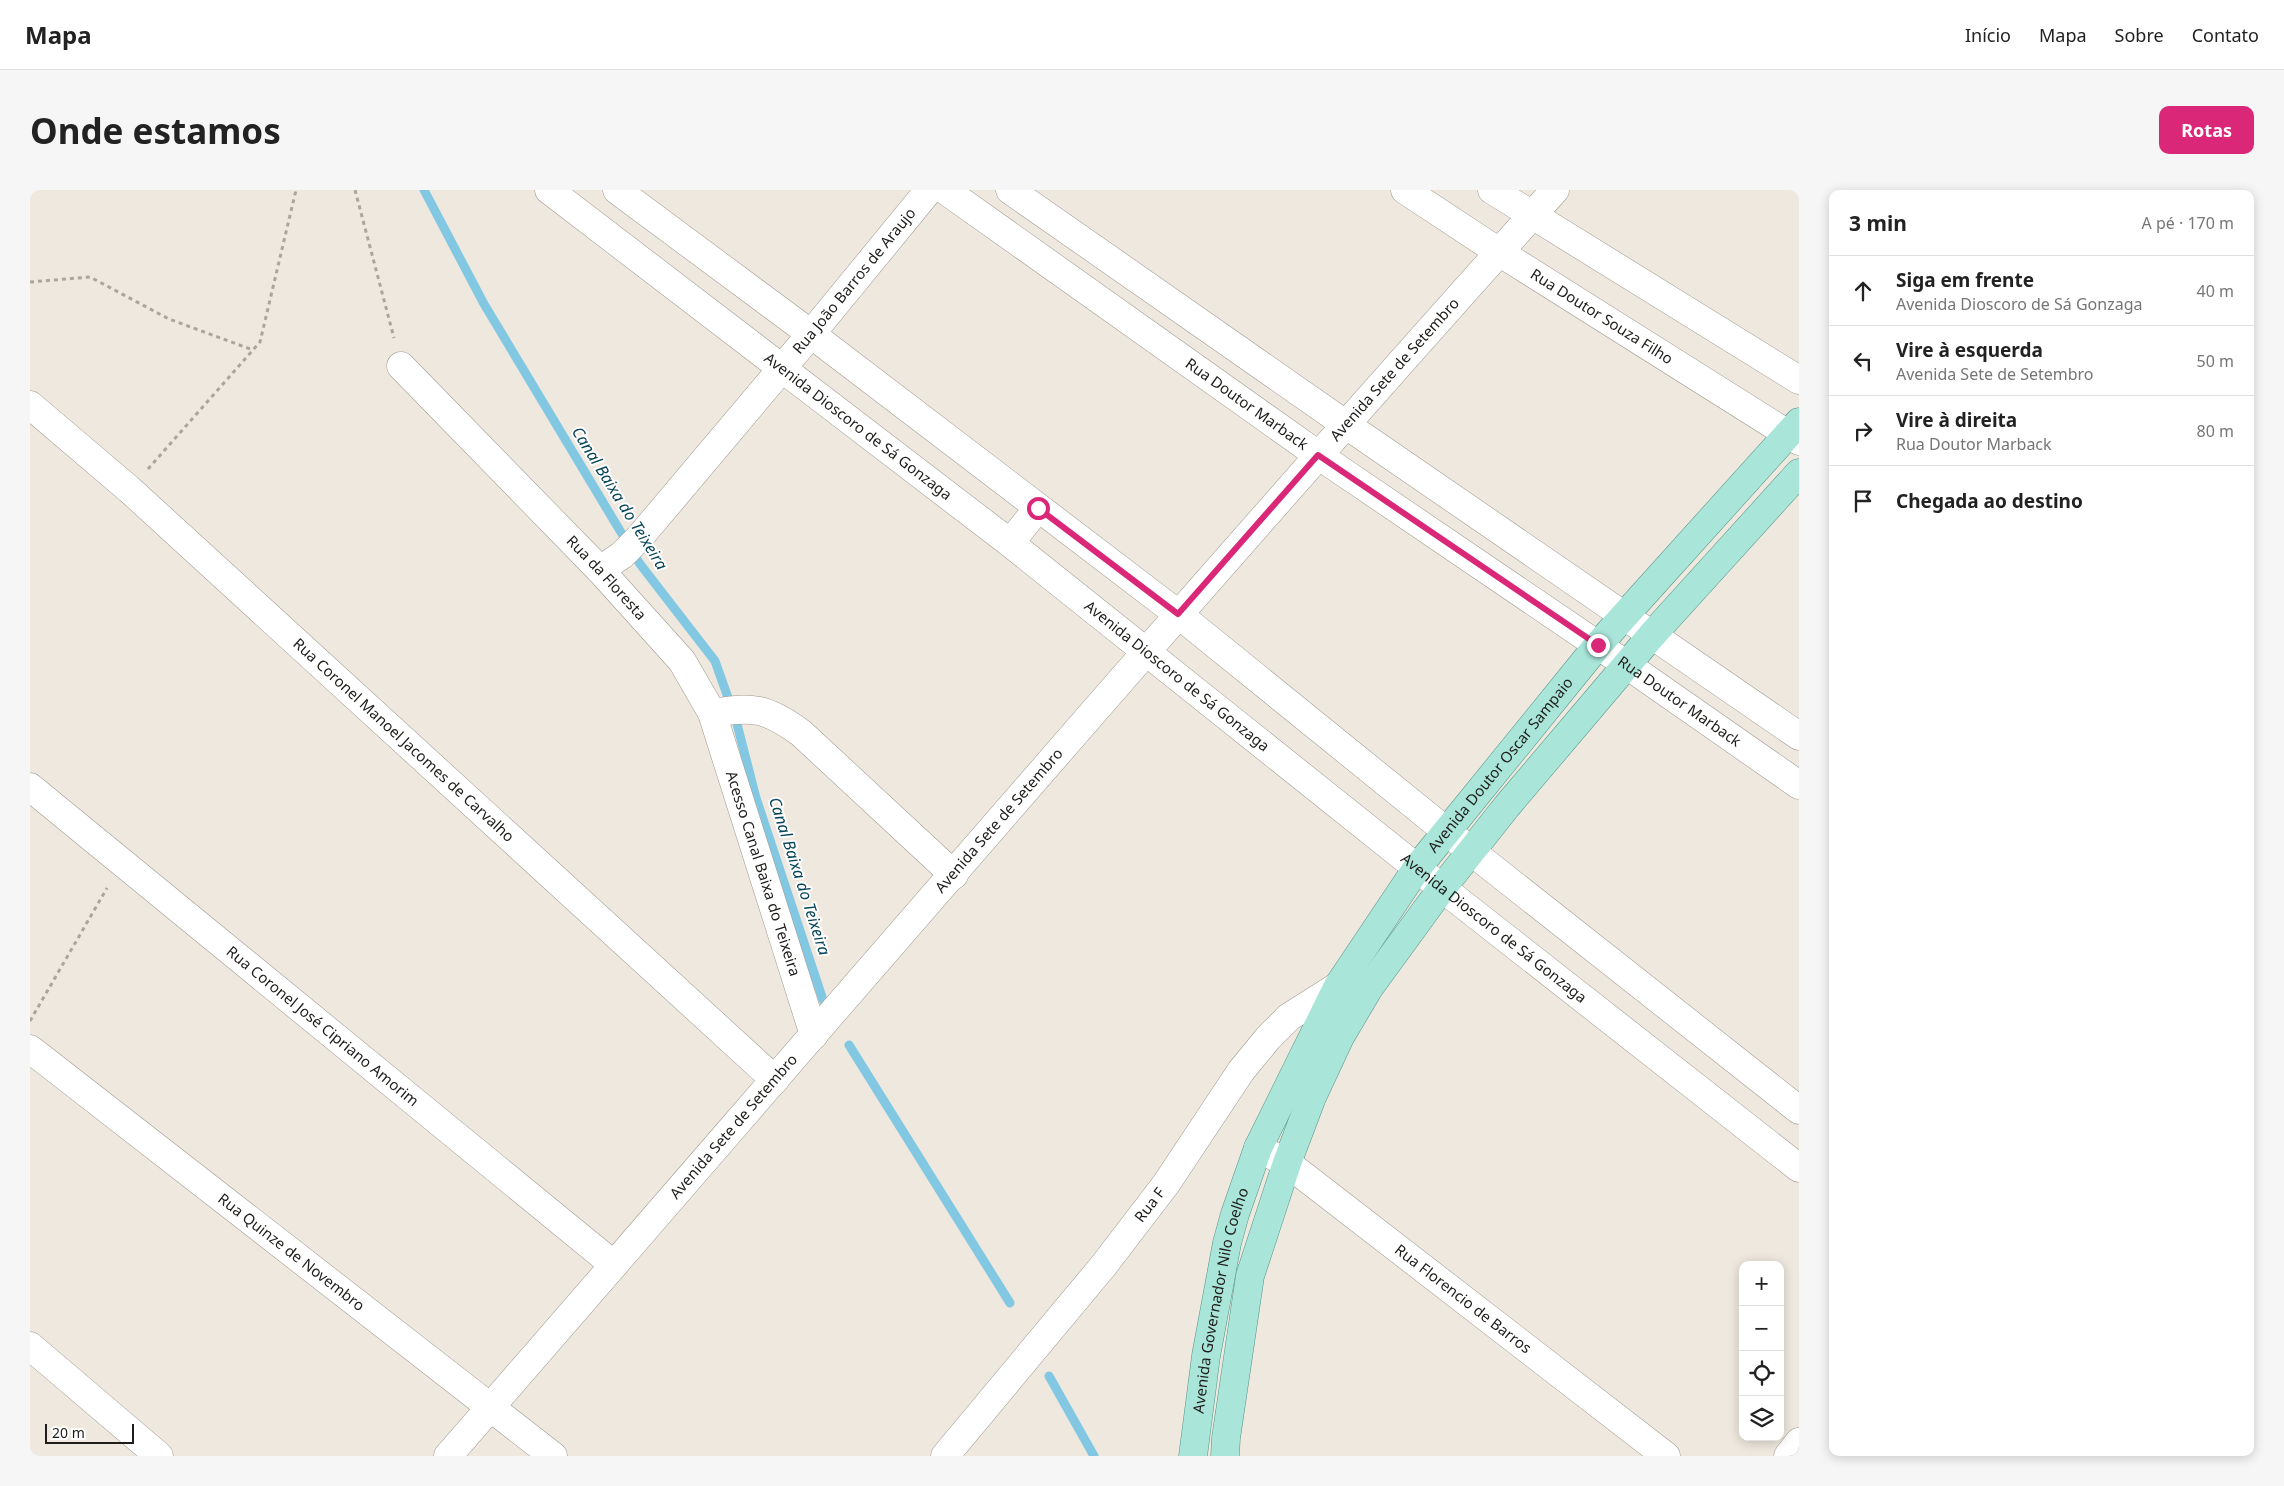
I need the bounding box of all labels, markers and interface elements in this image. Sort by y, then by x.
text: Mapa [25,18,92,51]
text: Início [1965,23,2011,47]
text: Mapa [2039,23,2087,47]
text: Sobre [2115,23,2164,47]
text: Contato [2192,23,2259,47]
button: Rotas [2159,106,2254,154]
text: Onde estamos [30,107,281,154]
street label: Rua João Barros de Araujo [788,203,920,358]
text: 3 min [1849,209,1907,237]
text: A pé · 170 m [2142,212,2234,234]
street label: Rua Doutor Souza Filho [1527,263,1677,368]
text: Siga em frente [1896,267,2034,293]
icon: ahead [1849,277,1877,305]
text: 40 m [2197,280,2234,302]
street label: Avenida Sete de Setembro [1325,293,1463,445]
text: Avenida Dioscoro de Sá Gonzaga [1896,293,2142,315]
text: Vire à esquerda [1896,337,2043,363]
street label: Avenida Dioscoro de Sá Gonzaga [761,347,956,504]
icon: left [1849,347,1877,375]
text: 50 m [2197,350,2234,372]
street label: Rua Doutor Marback [1182,353,1313,454]
text: Avenida Sete de Setembro [1896,363,2094,385]
text: Vire à direita [1896,407,2017,433]
icon: right [1849,417,1877,445]
text: 80 m [2197,420,2234,442]
water label: Canal Baixa do Teixeira [567,422,673,574]
text: Rua Doutor Marback [1896,433,2052,455]
icon: arrive [1849,487,1877,515]
text: Chegada ao destino [1896,488,2083,514]
route start [1027,497,1050,520]
street label: Rua da Floresta [563,531,651,624]
street label: Avenida Dioscoro de Sá Gonzaga [1081,595,1274,755]
street label: Rua Coronel Manoel Jacomes de Carvalho [289,633,519,846]
route end [1587,634,1610,657]
street label: Rua Doutor Marback [1614,651,1746,751]
street label: Avenida Doutor Oscar Sampaio [1423,673,1577,856]
street label: Avenida Sete de Setembro [930,743,1067,897]
street label: Acesso Canal Baixa do Teixeira [721,769,805,979]
water label: Canal Baixa do Teixeira [765,795,835,957]
street label: Avenida Dioscoro de Sá Gonzaga [1397,848,1591,1007]
street label: Rua Coronel José Cipriano Amorim [223,941,423,1110]
street label: Avenida Sete de Setembro [665,1049,801,1203]
street label: Rua F [1129,1183,1169,1226]
street label: Avenida Governador Nilo Coelho [1188,1185,1252,1414]
street label: Rua Quinze de Novembro [214,1188,369,1315]
street label: Rua Florencio de Barros [1391,1239,1536,1357]
map controls [1739,1261,1784,1441]
button: + [1739,1261,1784,1306]
button: − [1739,1306,1784,1351]
button: locate [1739,1351,1784,1396]
button: layers [1739,1396,1784,1441]
scale bar [45,1421,134,1444]
text: 20 m [52,1423,85,1442]

